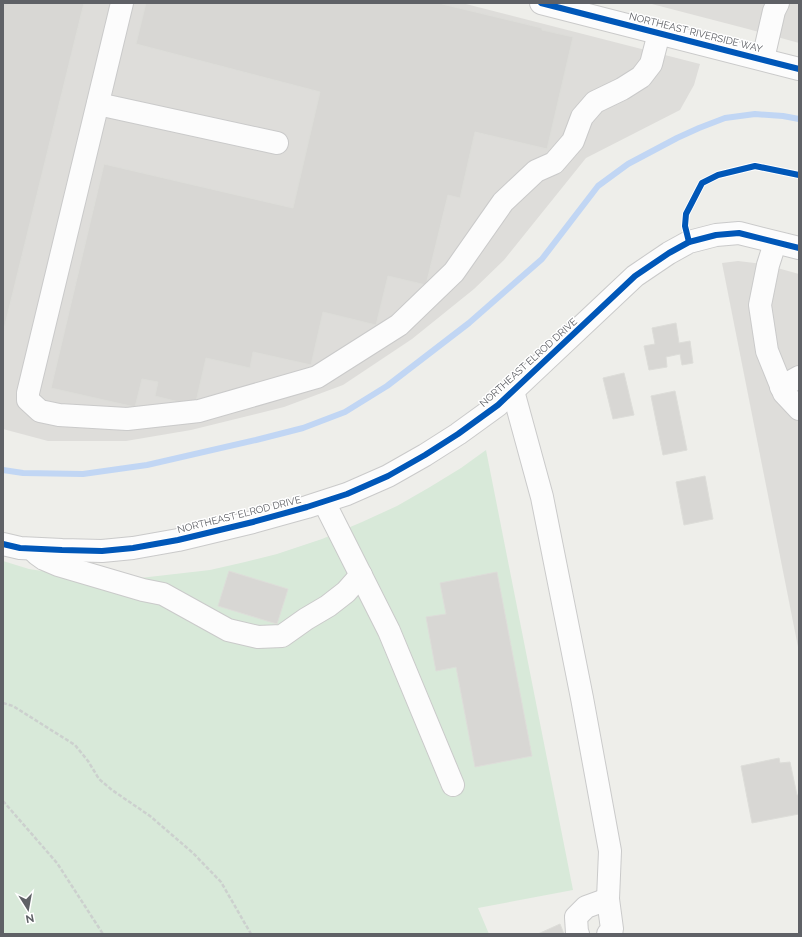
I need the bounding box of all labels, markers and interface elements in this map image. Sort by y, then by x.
street label: NORTHEAST RIVERSIDE WAY [628,11,764,55]
street label: NORTHEAST ELROD DRIVE [477,316,579,409]
street label: NORTHEAST ELROD DRIVE [176,494,302,535]
north arrow [8,889,48,929]
text: N [24,911,35,926]

